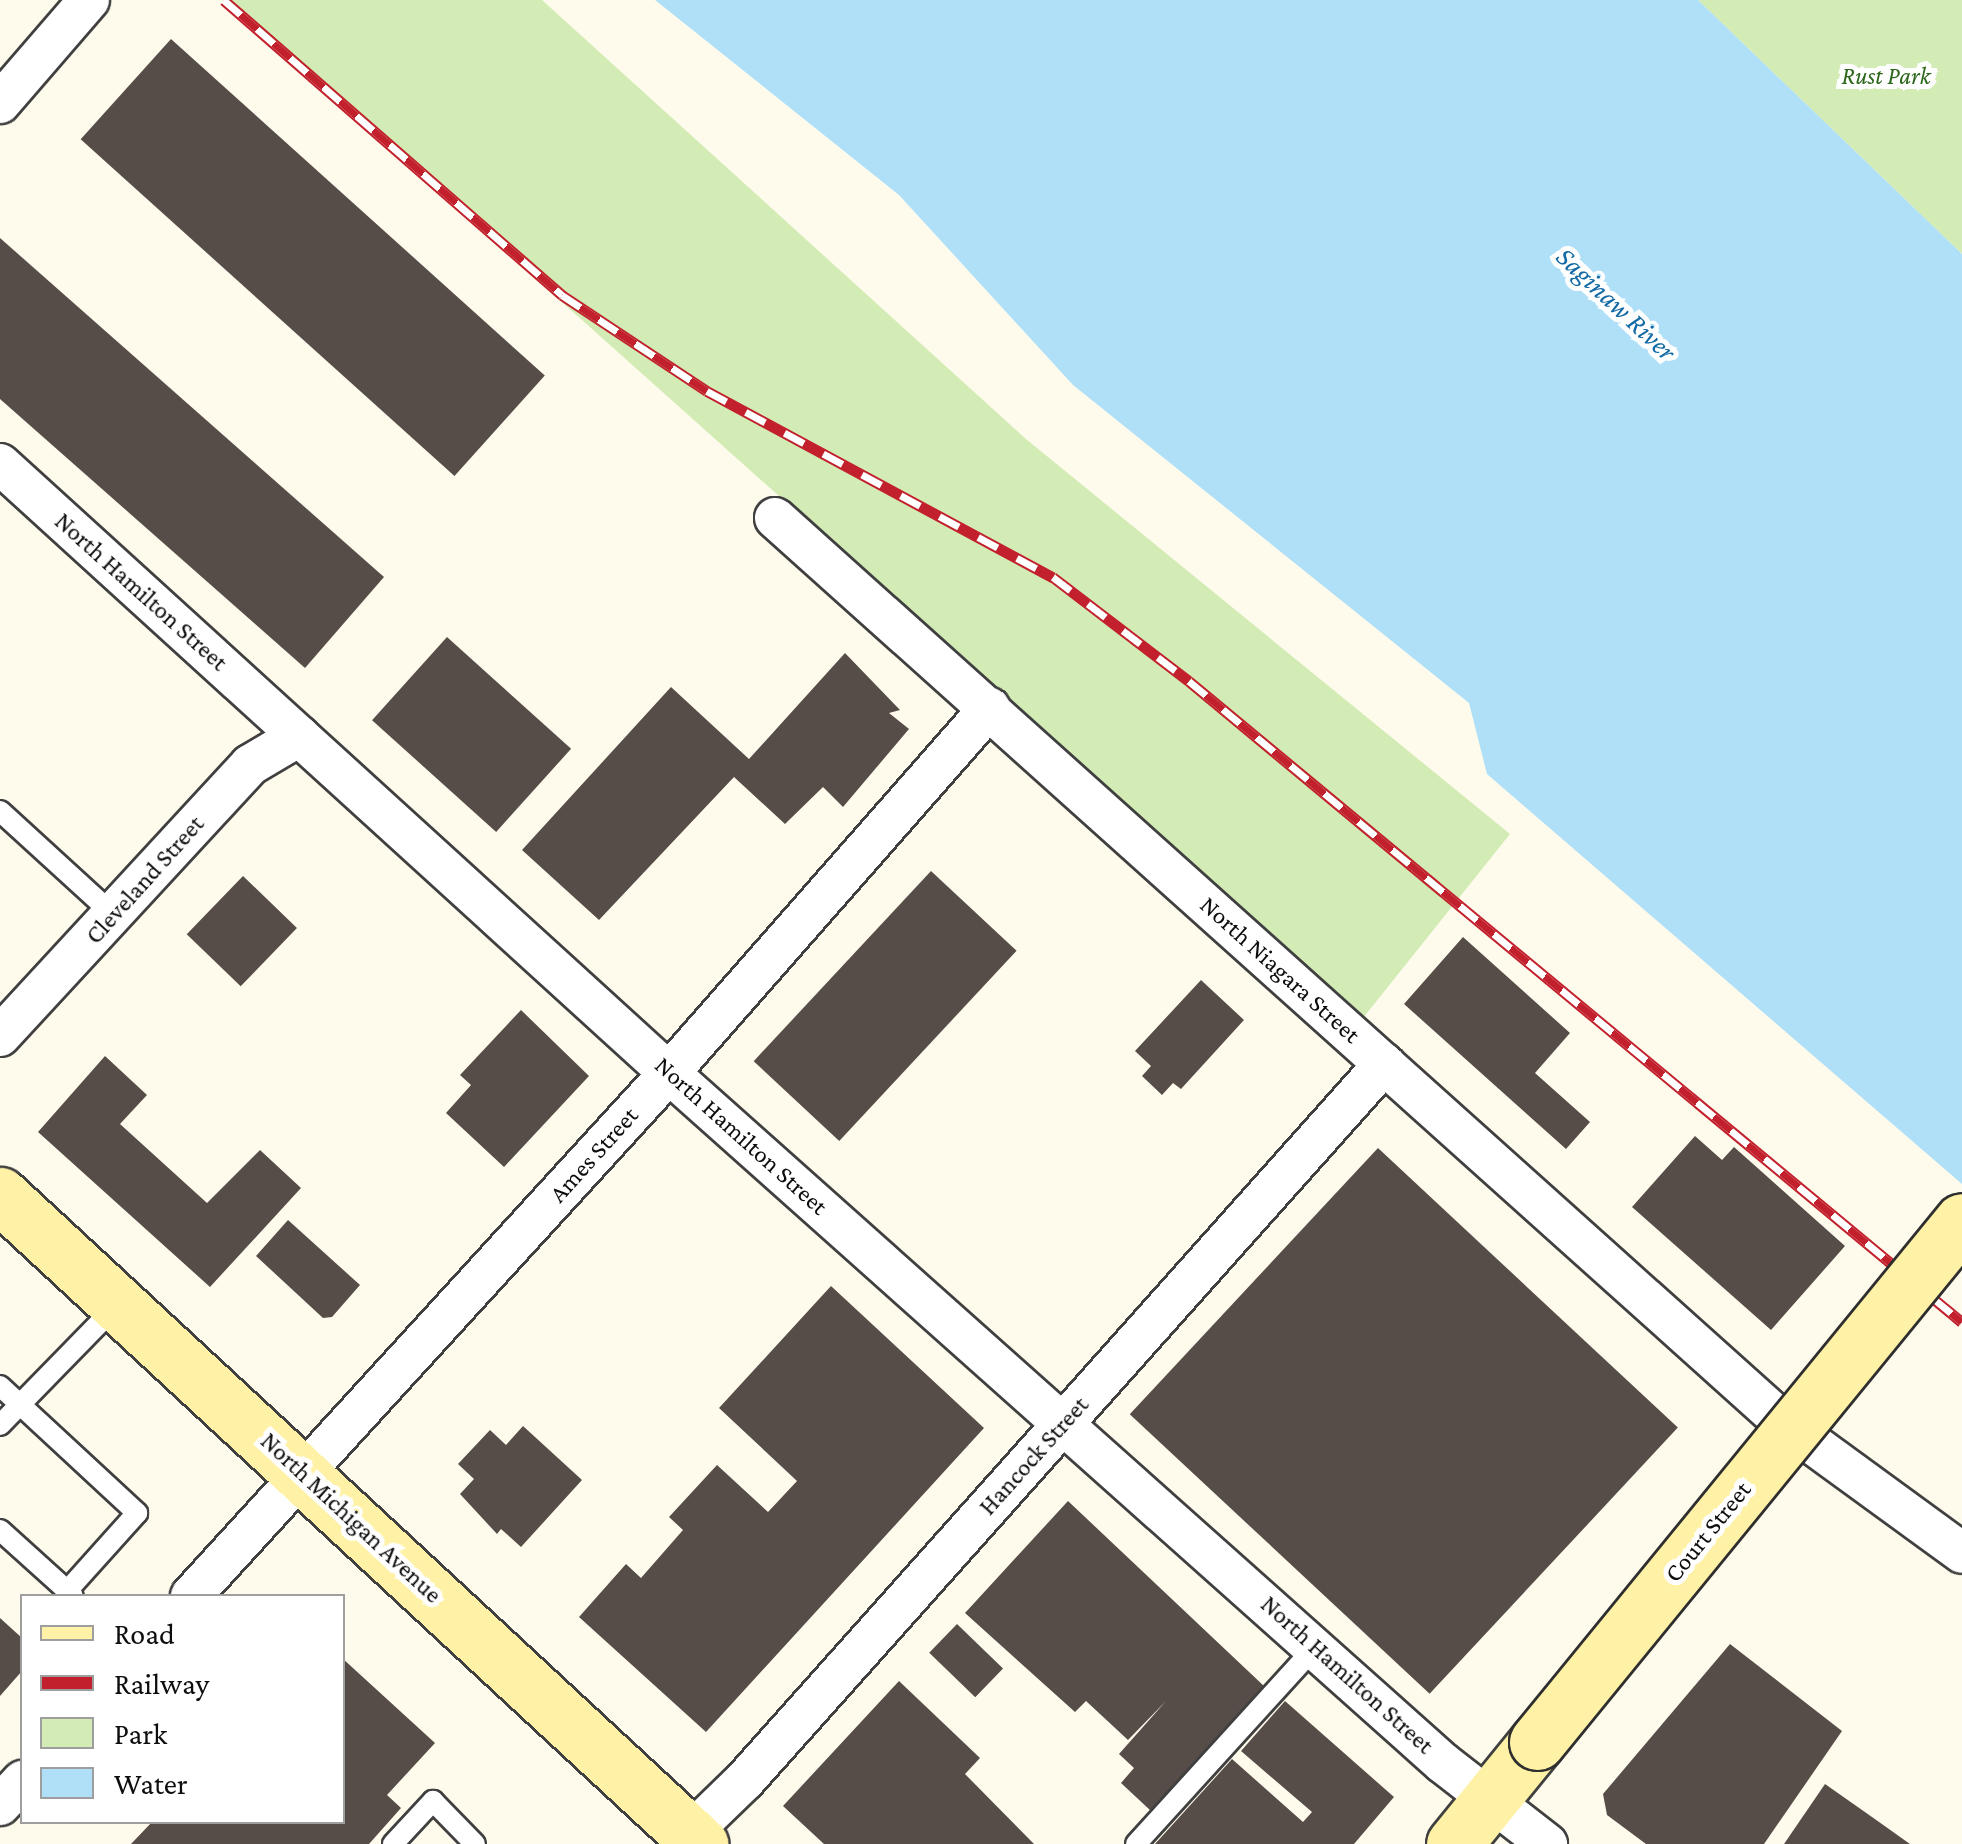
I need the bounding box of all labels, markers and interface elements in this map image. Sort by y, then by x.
park label: Rust Park [1841,61,1931,91]
water label: Saginaw River [1549,240,1683,368]
street label: North Hamilton Street [48,506,234,678]
street label: Cleveland Street [79,810,211,950]
street label: North Niagara Street [1194,890,1366,1050]
street label: North Hamilton Street [648,1050,834,1222]
street label: Ames Street [543,1101,645,1209]
street label: Hancock Street [973,1390,1095,1522]
street label: North Michigan Avenue [254,1426,448,1610]
street label: Court Street [1658,1476,1758,1588]
street label: North Hamilton Street [1254,1589,1440,1761]
legend [20,1594,345,1824]
text: Road [114,1617,175,1650]
text: Railway [114,1667,209,1700]
text: Park [114,1717,167,1750]
text: Water [114,1767,188,1800]

